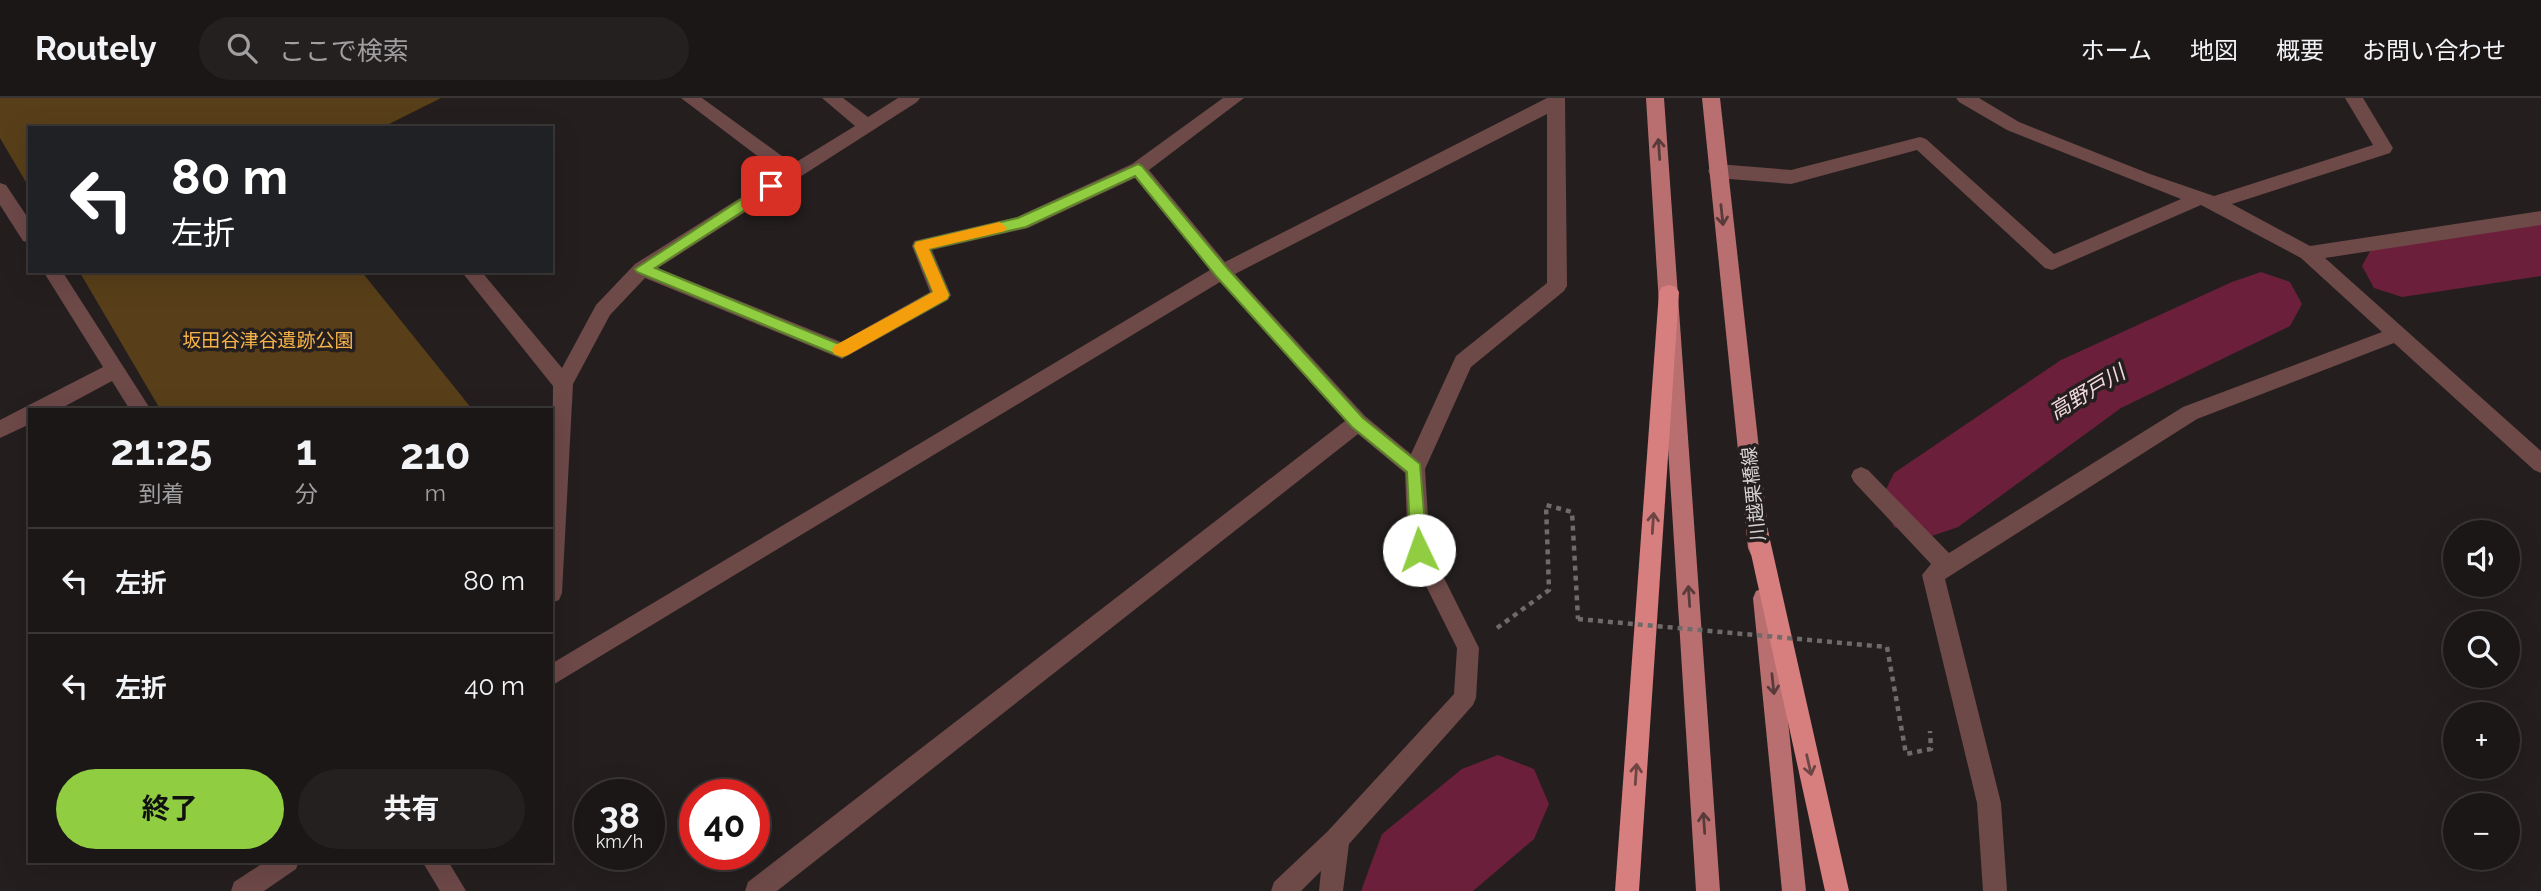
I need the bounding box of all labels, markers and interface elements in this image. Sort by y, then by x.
search box [199,17,689,80]
text: Routely [35,29,157,68]
icon: search [223,29,261,67]
text: ここで検索 [279,36,409,66]
text: ホーム [2081,36,2152,65]
text: 地図 [2190,36,2238,65]
text: 概要 [2276,36,2324,65]
text: お問い合わせ [2362,36,2506,65]
one-way arrow [1652,138,1665,161]
text: 80 m [171,148,288,205]
icon: left [56,154,147,245]
pin [741,156,801,216]
icon: arrive [752,167,790,205]
one-way arrow [1716,203,1729,225]
text: 左折 [171,214,235,251]
park label: 坂田谷津谷遺跡公園 [182,329,354,351]
water label: 高野戸川 [2045,359,2131,424]
text: 21:25 [110,426,212,475]
text: 1 [296,426,317,475]
text: 210 [400,430,470,479]
street label: 川越栗橋線 [1737,446,1769,542]
text: m [425,479,446,506]
text: 到着 [138,480,184,507]
text: 分 [295,480,318,507]
one-way arrow [1647,512,1660,534]
position arrow [1382,513,1456,587]
map controls [2443,520,2520,870]
button: sound [2443,520,2520,597]
icon: left [56,562,94,600]
text: 80 m [463,566,525,596]
text: 左折 [115,568,167,598]
one-way arrow [1682,585,1695,608]
button: search [2443,611,2520,688]
icon: left [56,667,94,705]
text: 40 m [464,671,525,701]
text: 左折 [115,673,167,703]
one-way arrow [1766,673,1779,695]
button: + [2443,702,2520,779]
one-way arrow [1802,753,1816,776]
one-way arrow [1629,763,1642,786]
button: 終了 [56,769,284,849]
button: 共有 [298,769,525,849]
speed limit sign: 40 [679,779,770,870]
button: − [2443,793,2520,870]
text: 38 [599,795,640,836]
one-way arrow [1697,812,1710,835]
text: km/h [596,831,643,852]

